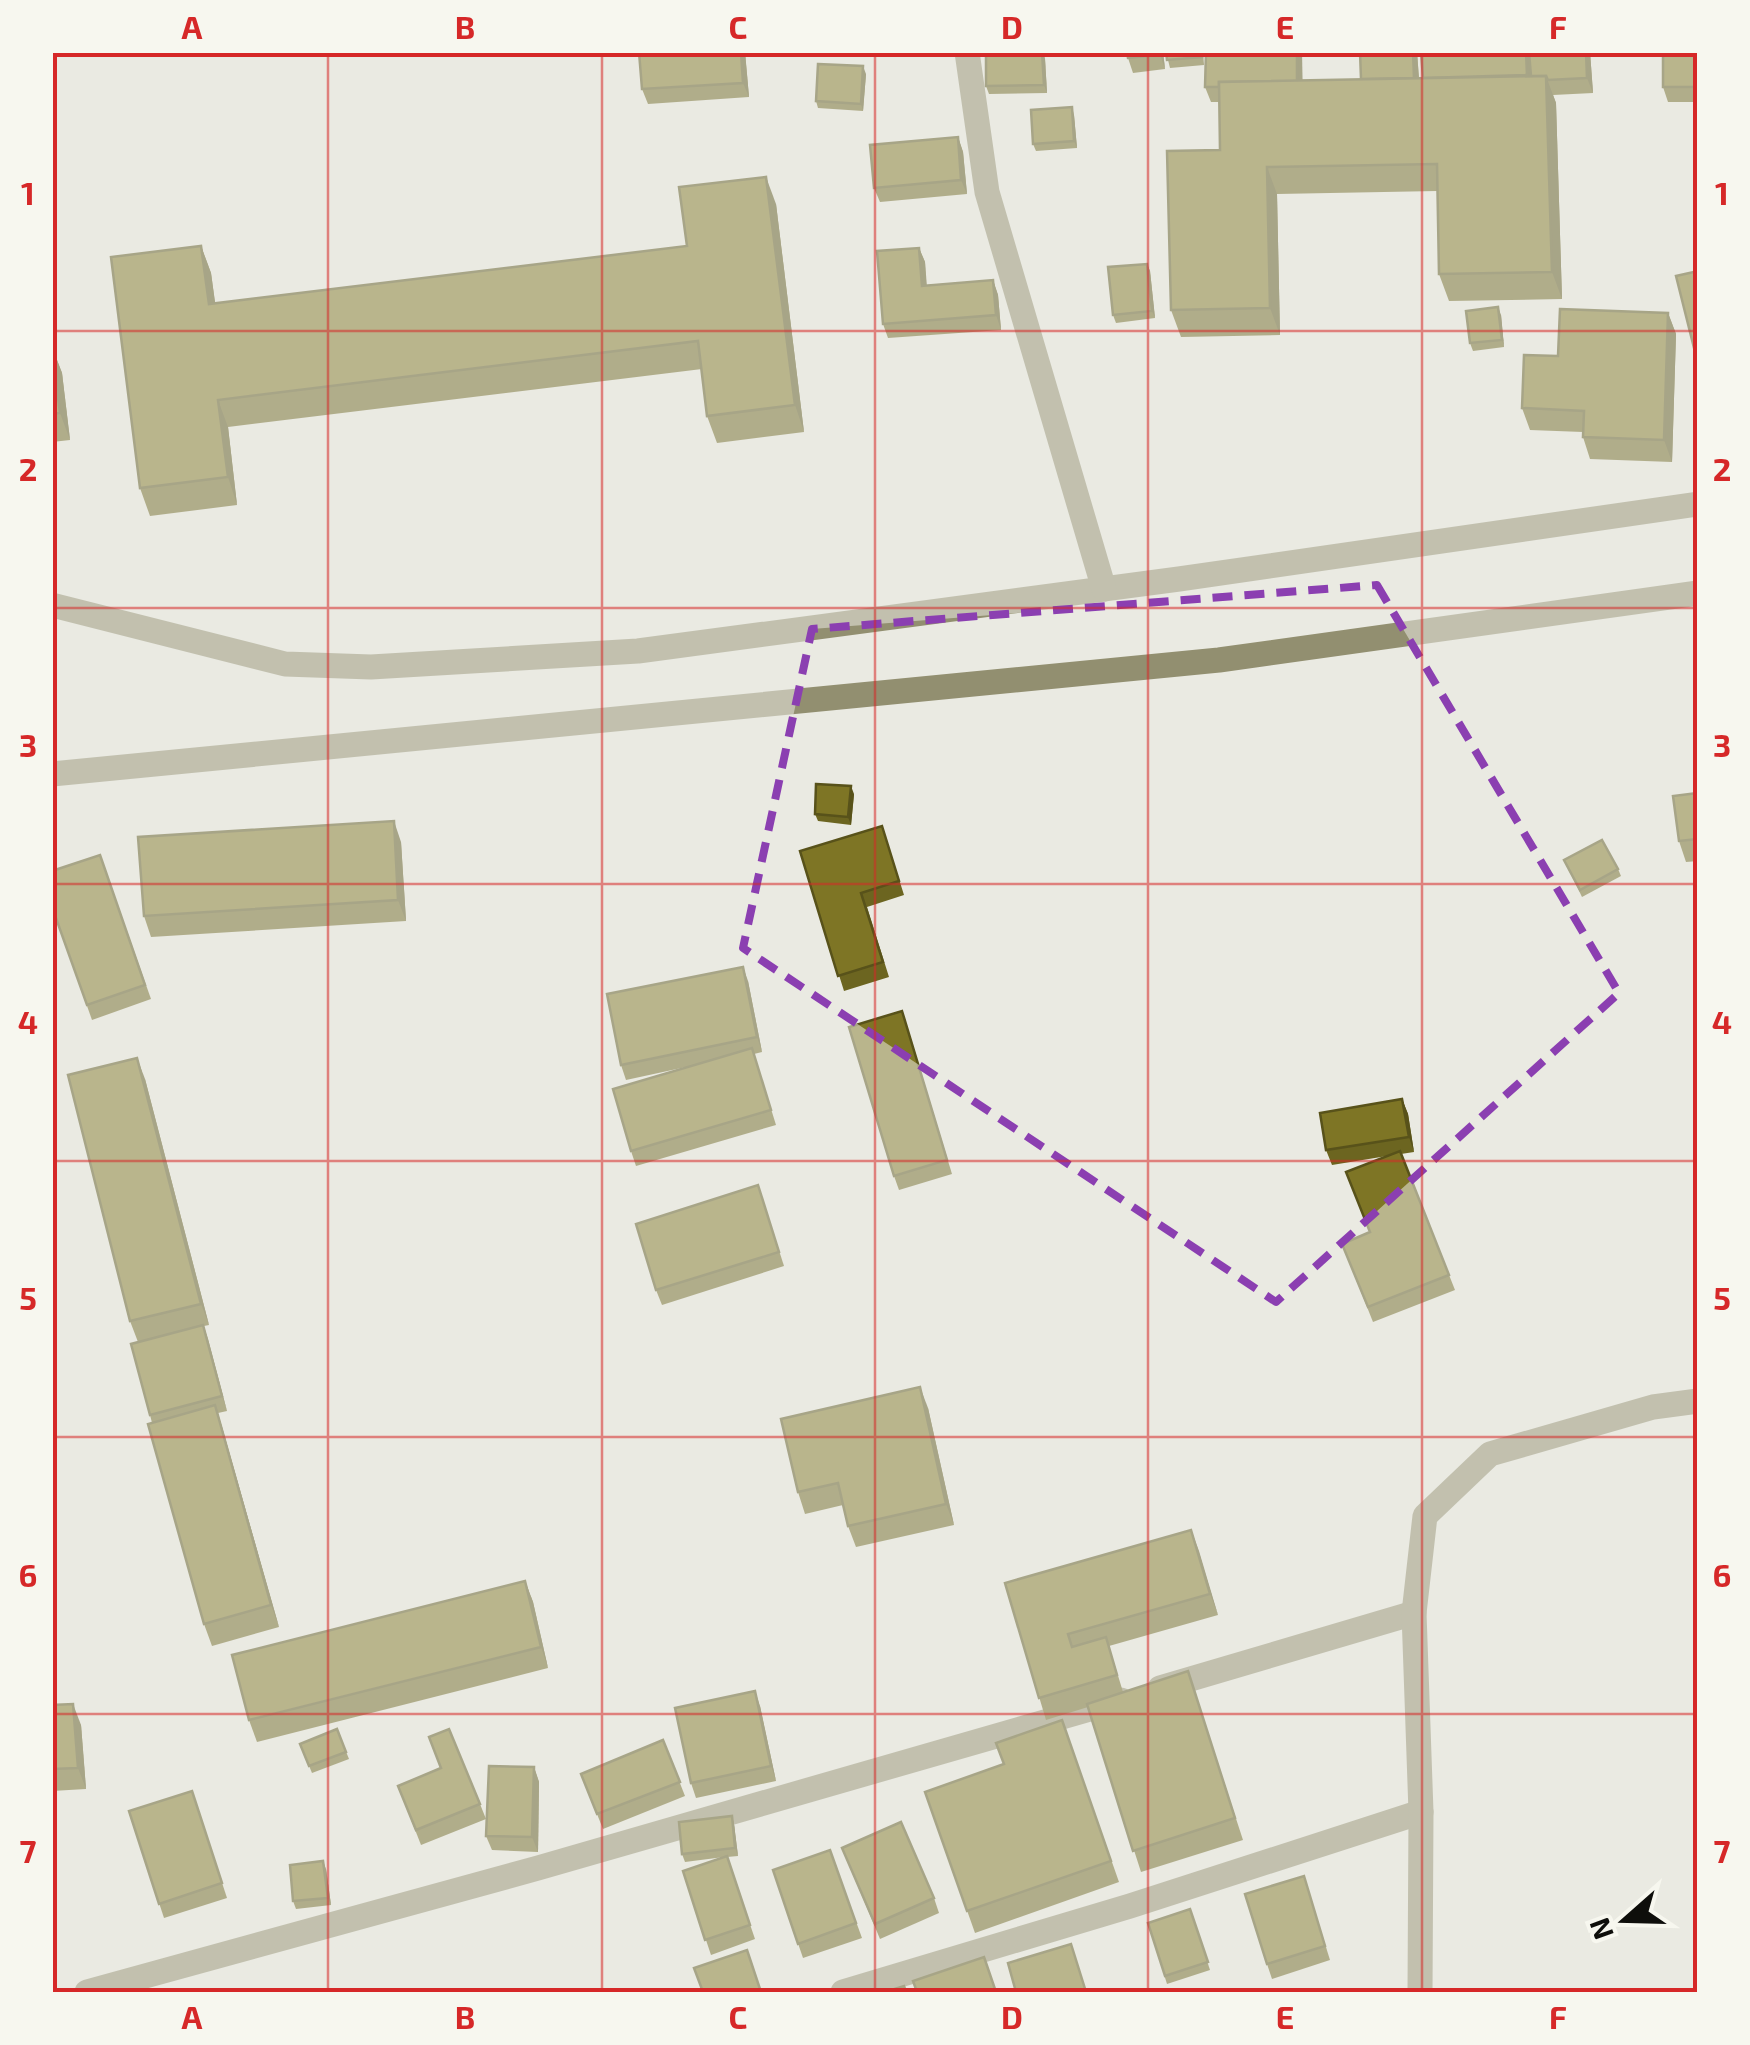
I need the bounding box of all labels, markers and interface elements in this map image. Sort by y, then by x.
text: A [182,7,203,45]
text: B [455,7,475,45]
text: C [729,7,747,45]
text: D [1001,7,1023,45]
text: E [1276,7,1294,45]
text: F [1549,7,1567,45]
text: 1 [21,173,35,211]
text: 1 [1715,173,1729,211]
text: 2 [19,449,37,487]
text: 2 [1713,449,1731,487]
text: 3 [19,725,37,763]
text: 3 [1713,725,1731,763]
text: 4 [18,1002,38,1040]
text: 4 [1712,1002,1732,1040]
text: 5 [19,1278,37,1316]
text: 5 [1713,1278,1731,1316]
text: 6 [19,1555,37,1593]
text: 6 [1713,1555,1731,1593]
text: 7 [20,1831,37,1869]
text: 7 [1714,1831,1731,1869]
north arrow [1575,1870,1675,1970]
text: N [1581,1914,1620,1944]
text: A [182,1997,203,2035]
text: B [455,1997,475,2035]
text: C [729,1997,747,2035]
text: D [1001,1997,1023,2035]
text: E [1276,1997,1294,2035]
text: F [1549,1997,1567,2035]

